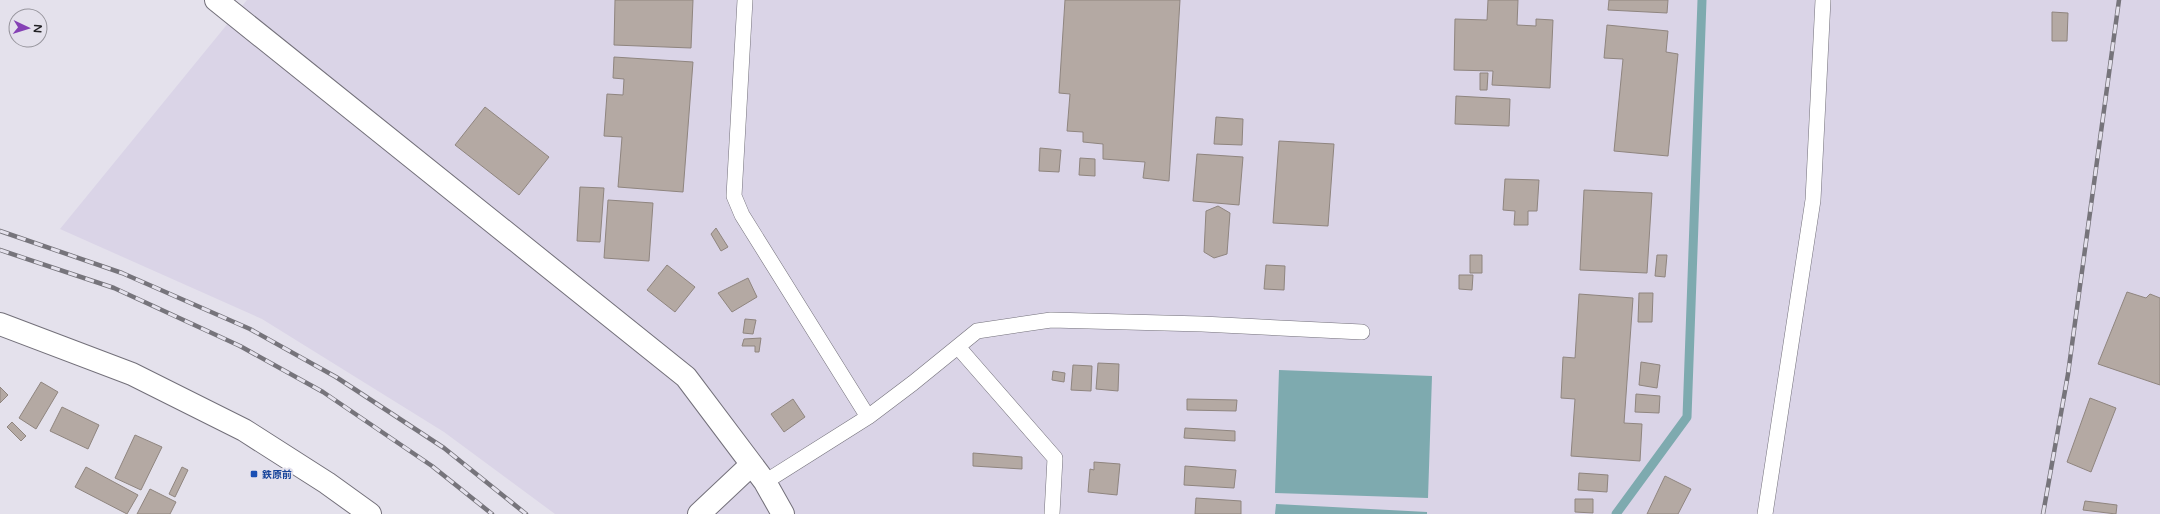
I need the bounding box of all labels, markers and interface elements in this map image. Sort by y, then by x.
north arrow [8,8,48,48]
text: N [31,24,44,34]
marker: 鉄原前 [249,469,259,479]
place label: 鉄原前 [262,469,292,481]

